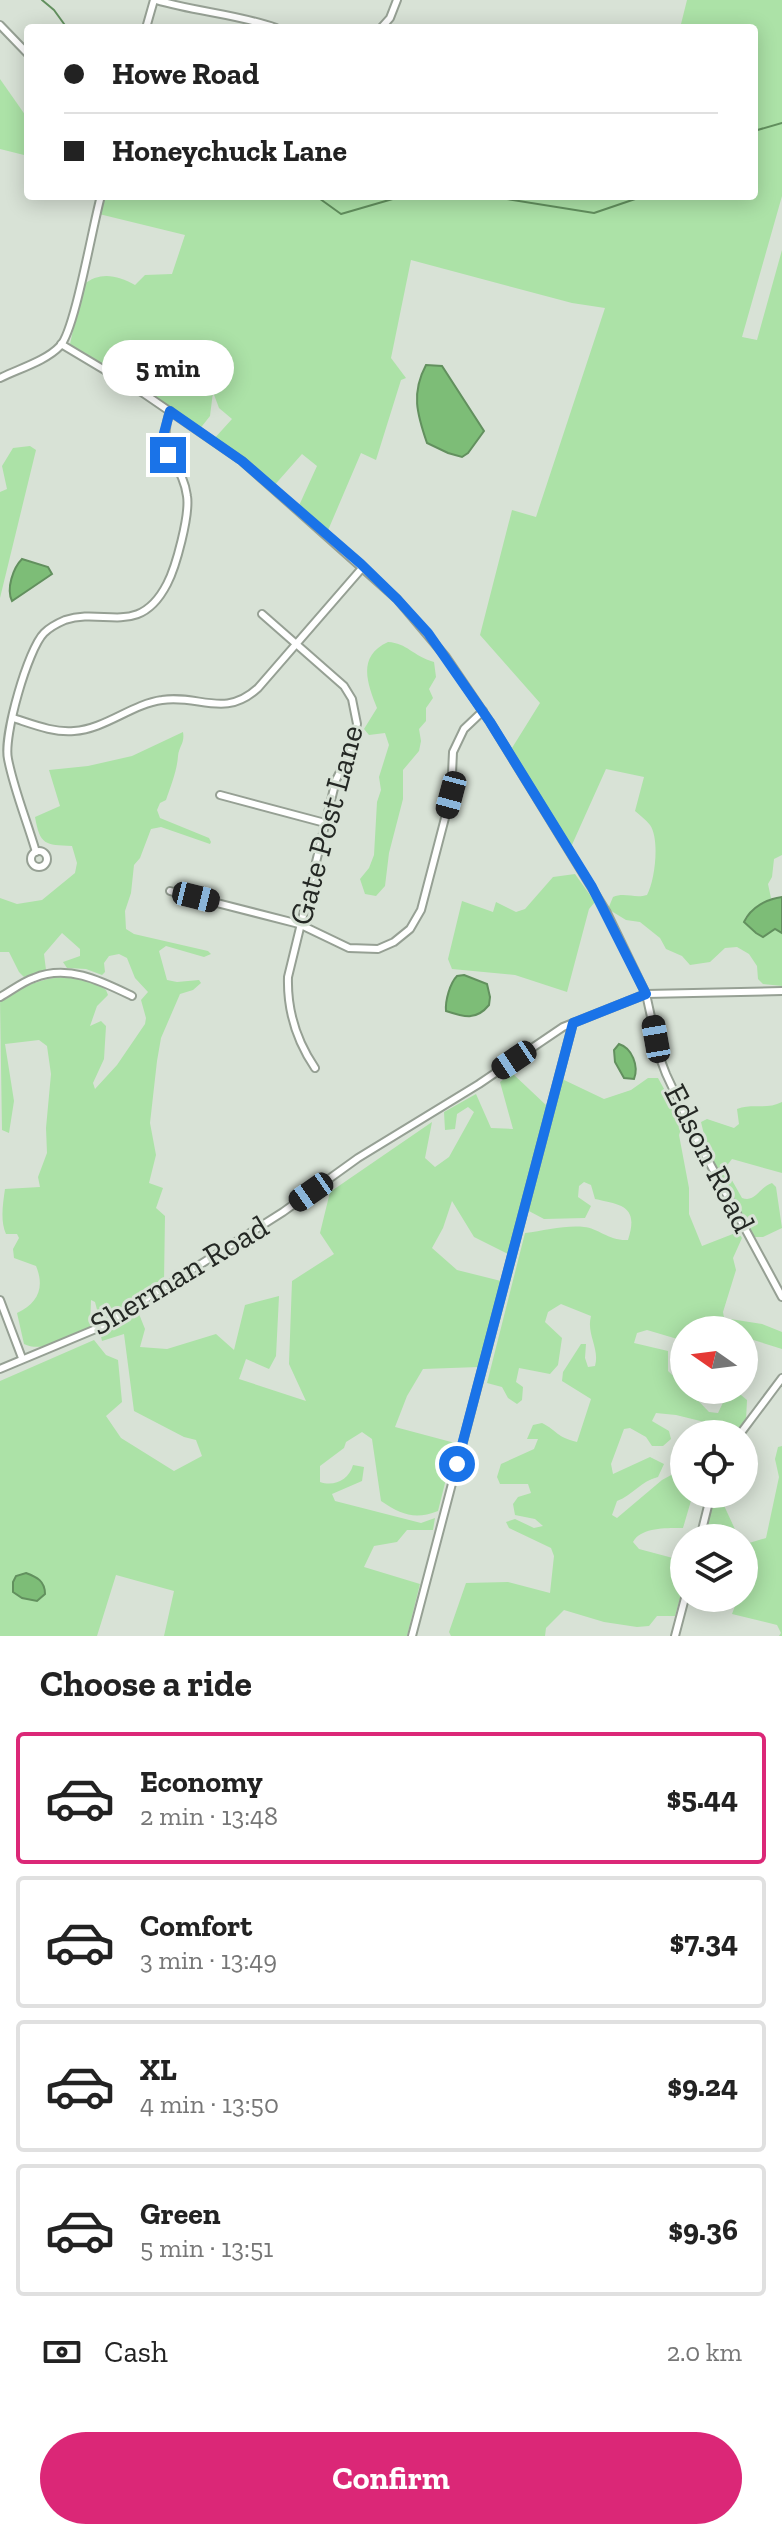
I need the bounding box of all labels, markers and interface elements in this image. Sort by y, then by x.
text: Howe Road [112,56,259,92]
text: Honeychuck Lane [112,133,347,169]
callout: 5 min [102,339,234,395]
text: 5 min [136,352,200,384]
route end [150,437,186,473]
street label: Gate Post Lane [281,721,371,929]
car [433,769,469,821]
car [170,880,222,914]
car [640,1013,672,1065]
car [487,1037,541,1083]
street label: Edson Road [656,1078,764,1239]
car [284,1168,338,1216]
street label: Sherman Road [83,1207,275,1343]
north arrow [670,1316,758,1404]
map controls [670,1316,758,1612]
button: locate [670,1420,758,1508]
route start [439,1446,475,1482]
button: layers [670,1524,758,1612]
text: Choose a ride [40,1662,252,1705]
icon: car [44,1762,116,1834]
text: Economy [140,1764,263,1800]
text: $5.44 [667,1780,738,1816]
text: 2 min · 13:48 [140,1800,278,1832]
icon: car [44,1906,116,1978]
text: Comfort [140,1908,252,1944]
text: $7.34 [670,1924,738,1960]
text: 3 min · 13:49 [140,1944,277,1976]
icon: car [44,2050,116,2122]
text: XL [140,2052,177,2088]
text: $9.24 [667,2068,738,2104]
text: 4 min · 13:50 [140,2088,279,2120]
icon: car [44,2194,116,2266]
text: Green [140,2196,220,2232]
text: $9.36 [668,2212,738,2248]
text: 5 min · 13:51 [140,2232,273,2264]
icon: cash [40,2330,84,2374]
text: Cash [104,2334,168,2370]
text: 2.0 km [667,2336,742,2368]
button: Confirm [40,2432,742,2524]

